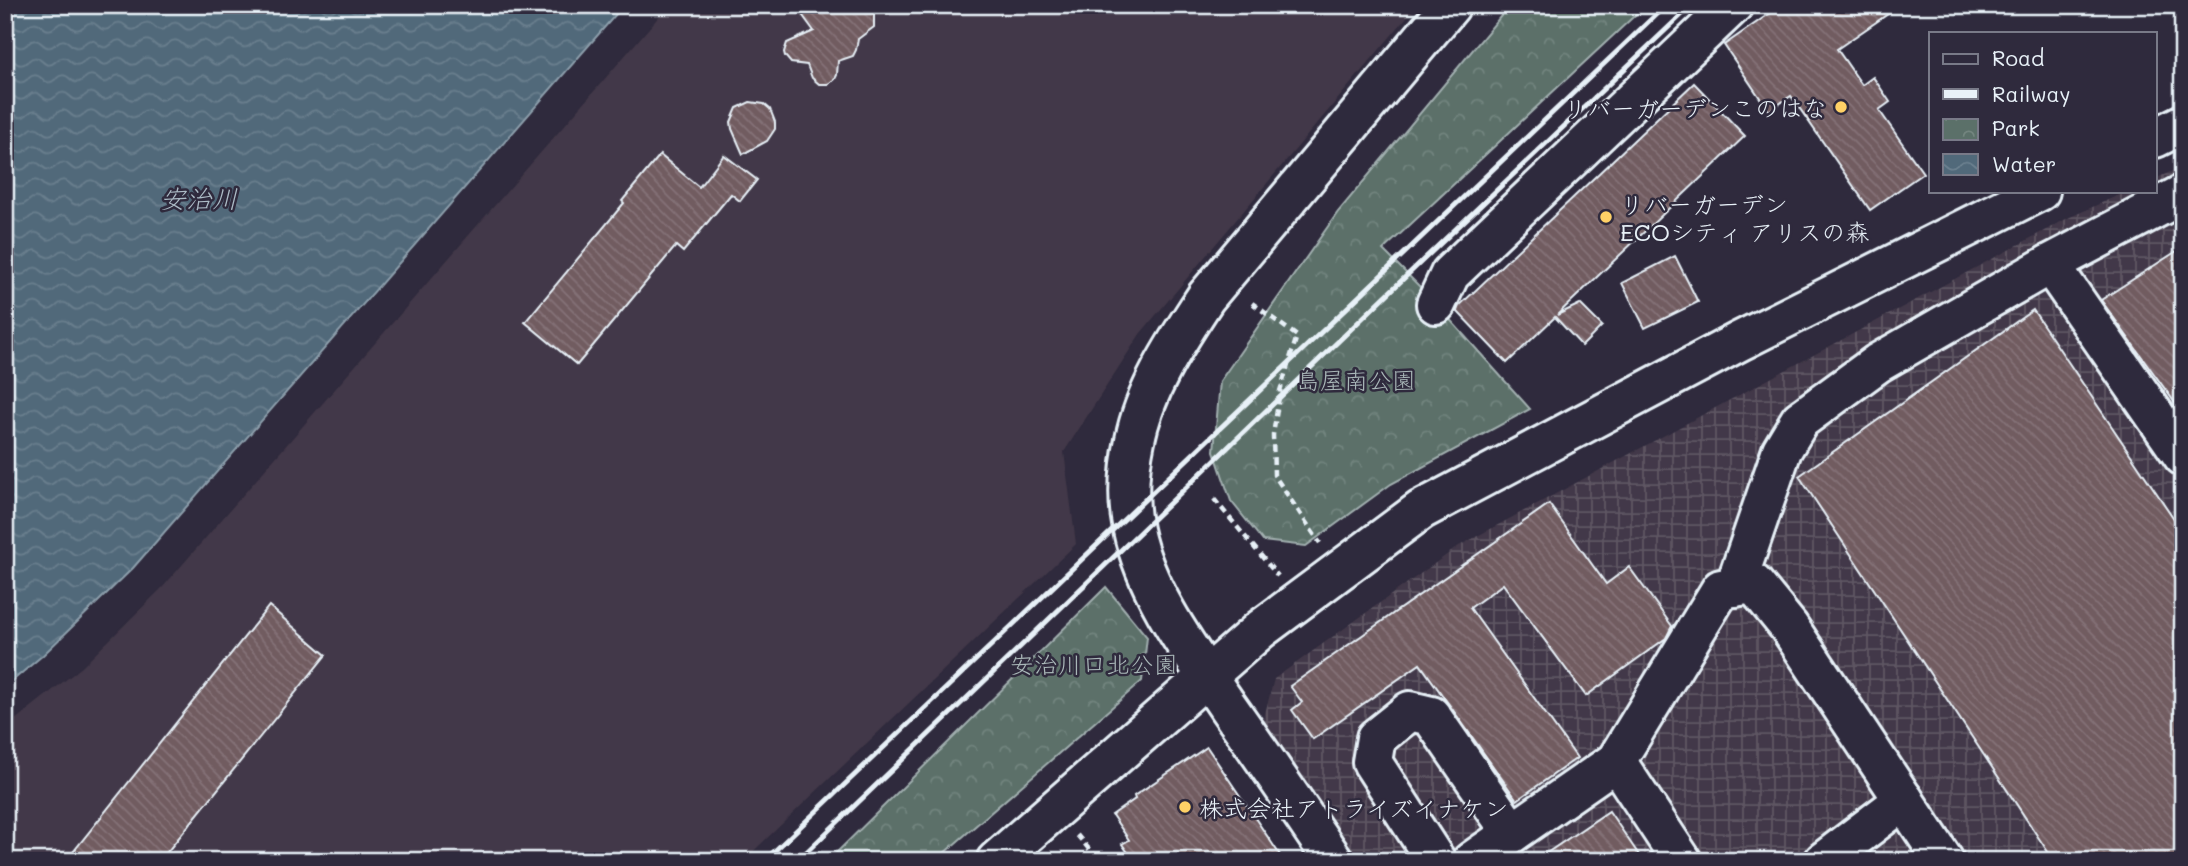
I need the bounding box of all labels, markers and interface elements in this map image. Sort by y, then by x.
legend [1929,32,2156,192]
text: Road [1992,44,2044,71]
text: Railway [1992,80,2071,107]
place label: リバーガーデンこのはな [1563,92,1827,123]
marker: リバーガーデンこのはな [1833,99,1849,115]
text: Park [1992,114,2040,141]
text: Water [1992,150,2056,177]
water label: 安治川 [160,181,238,215]
place label: リバーガーデン ECOシティ アリスの森 [1620,188,1870,247]
marker: リバーガーデン ECOシティ アリスの森 [1598,209,1614,225]
park label: 島屋南公園 [1296,364,1416,395]
park label: 安治川口北公園 [1010,648,1178,679]
place label: 株式会社アトライズイナケン [1199,792,1509,823]
marker: 株式会社アトライズイナケン [1177,799,1193,815]

